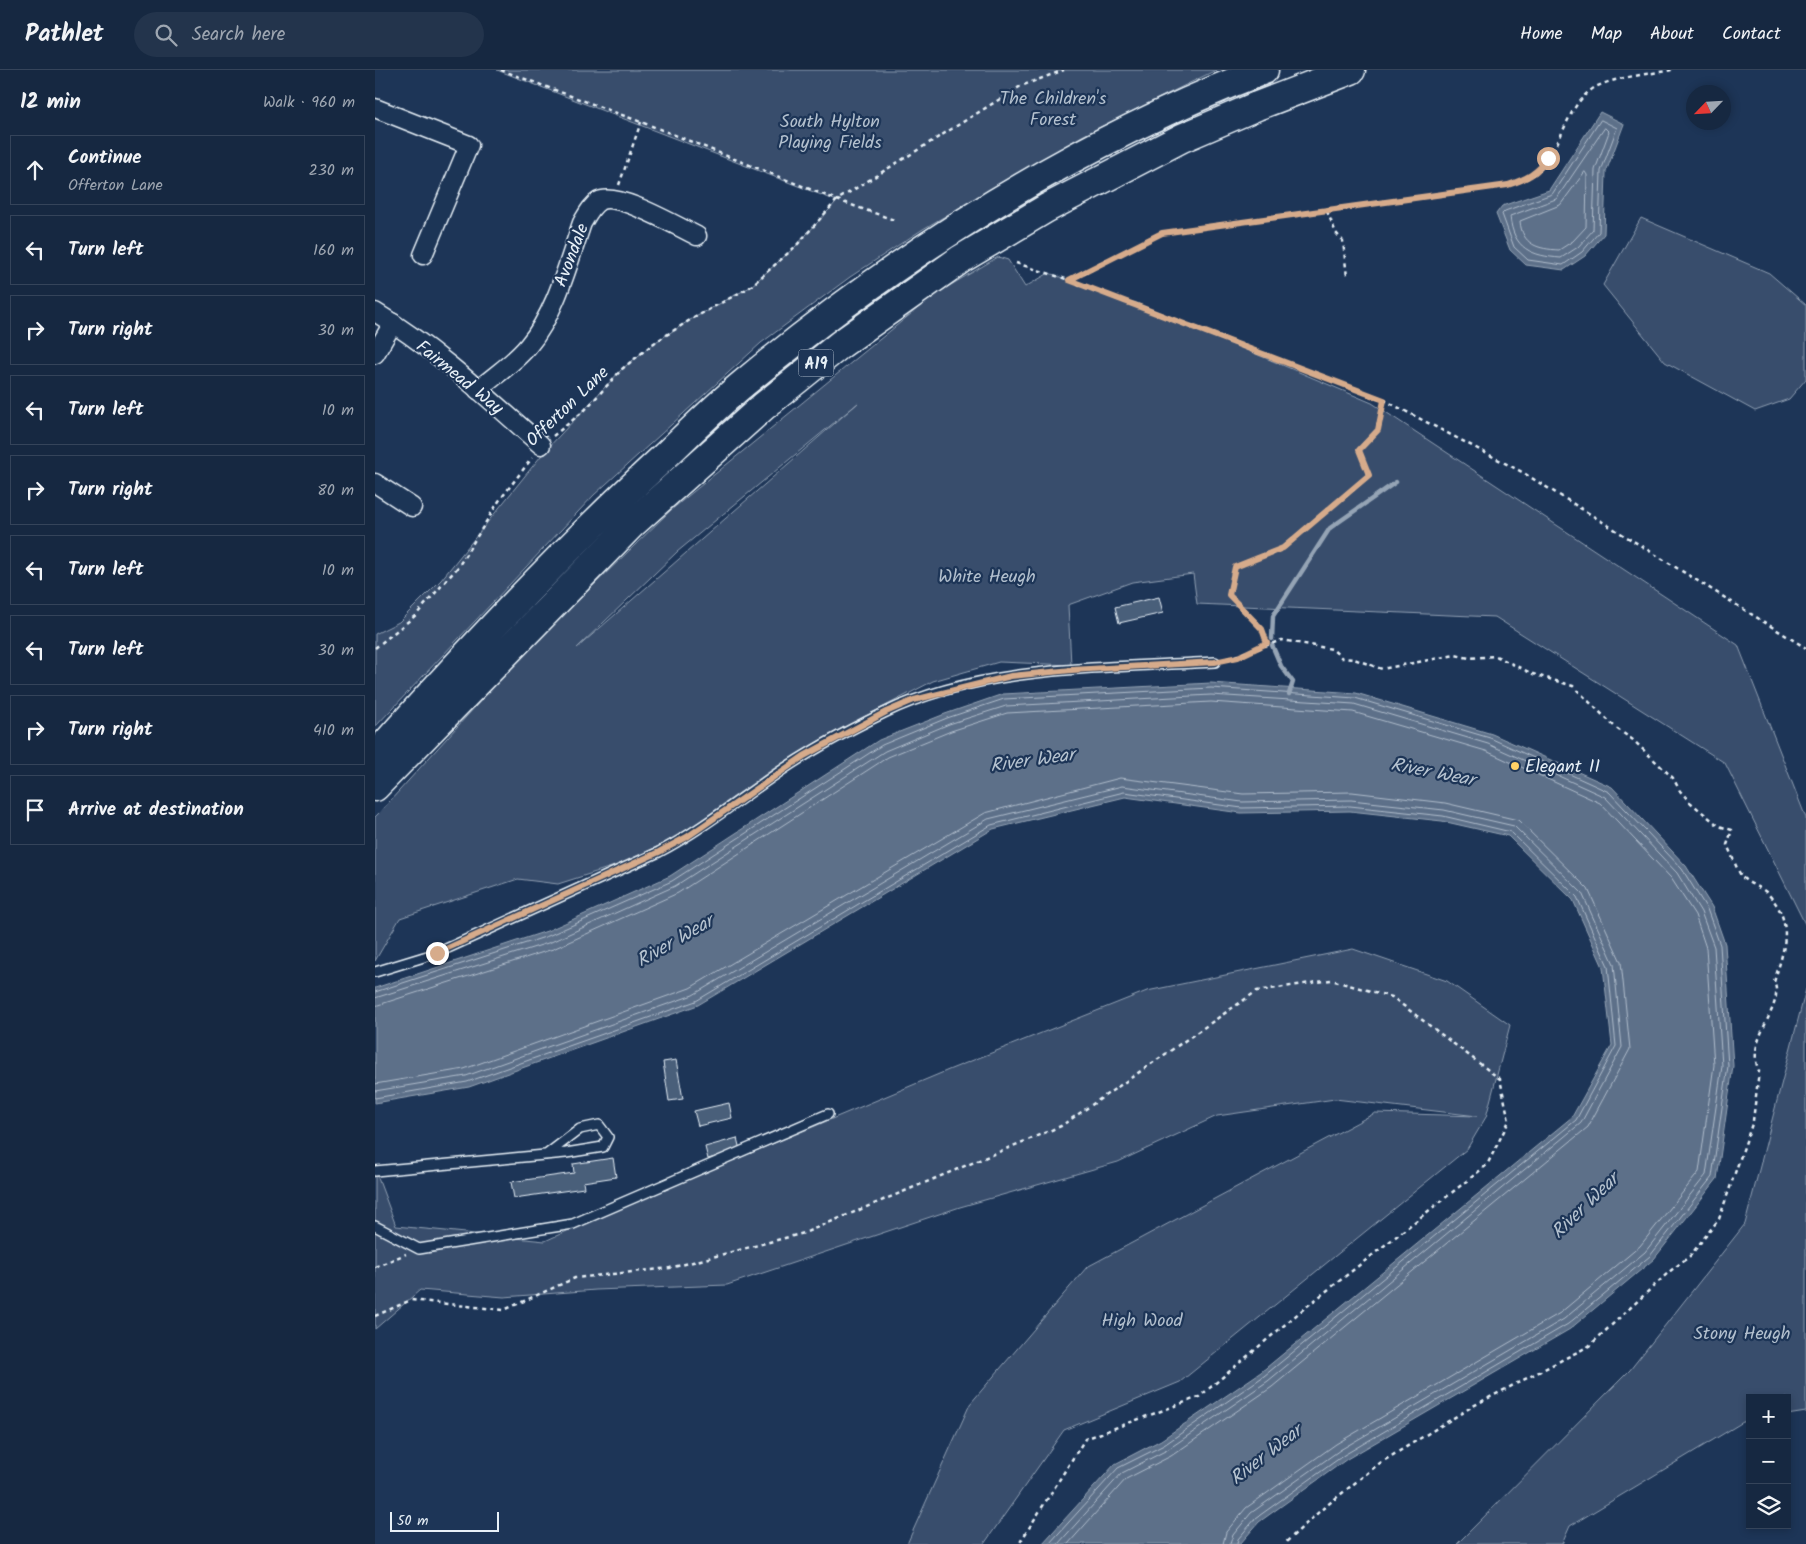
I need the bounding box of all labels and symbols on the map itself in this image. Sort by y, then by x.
park label: The Children's Forest [1000,85,1107,135]
north arrow [1686,85,1731,130]
park label: South Hylton Playing Fields [778,108,882,158]
route start [1537,147,1560,170]
street label: Avondale [547,219,598,292]
street label: Fairmead Way [409,333,510,423]
road number: A19 [799,350,833,376]
street label: Offerton Lane [520,360,616,455]
park label: White Heugh [938,563,1036,592]
water label: River Wear [988,740,1080,782]
water label: River Wear [1388,750,1481,796]
place label: Elegant II [1525,753,1600,782]
marker: Elegant II [1509,760,1521,772]
water label: River Wear [631,906,722,976]
route end [426,942,449,965]
water label: River Wear [1545,1164,1629,1247]
park label: High Wood [1101,1307,1184,1336]
park label: Stony Heugh [1694,1320,1790,1349]
water label: River Wear [1224,1415,1312,1493]
scale bar [390,1509,499,1532]

